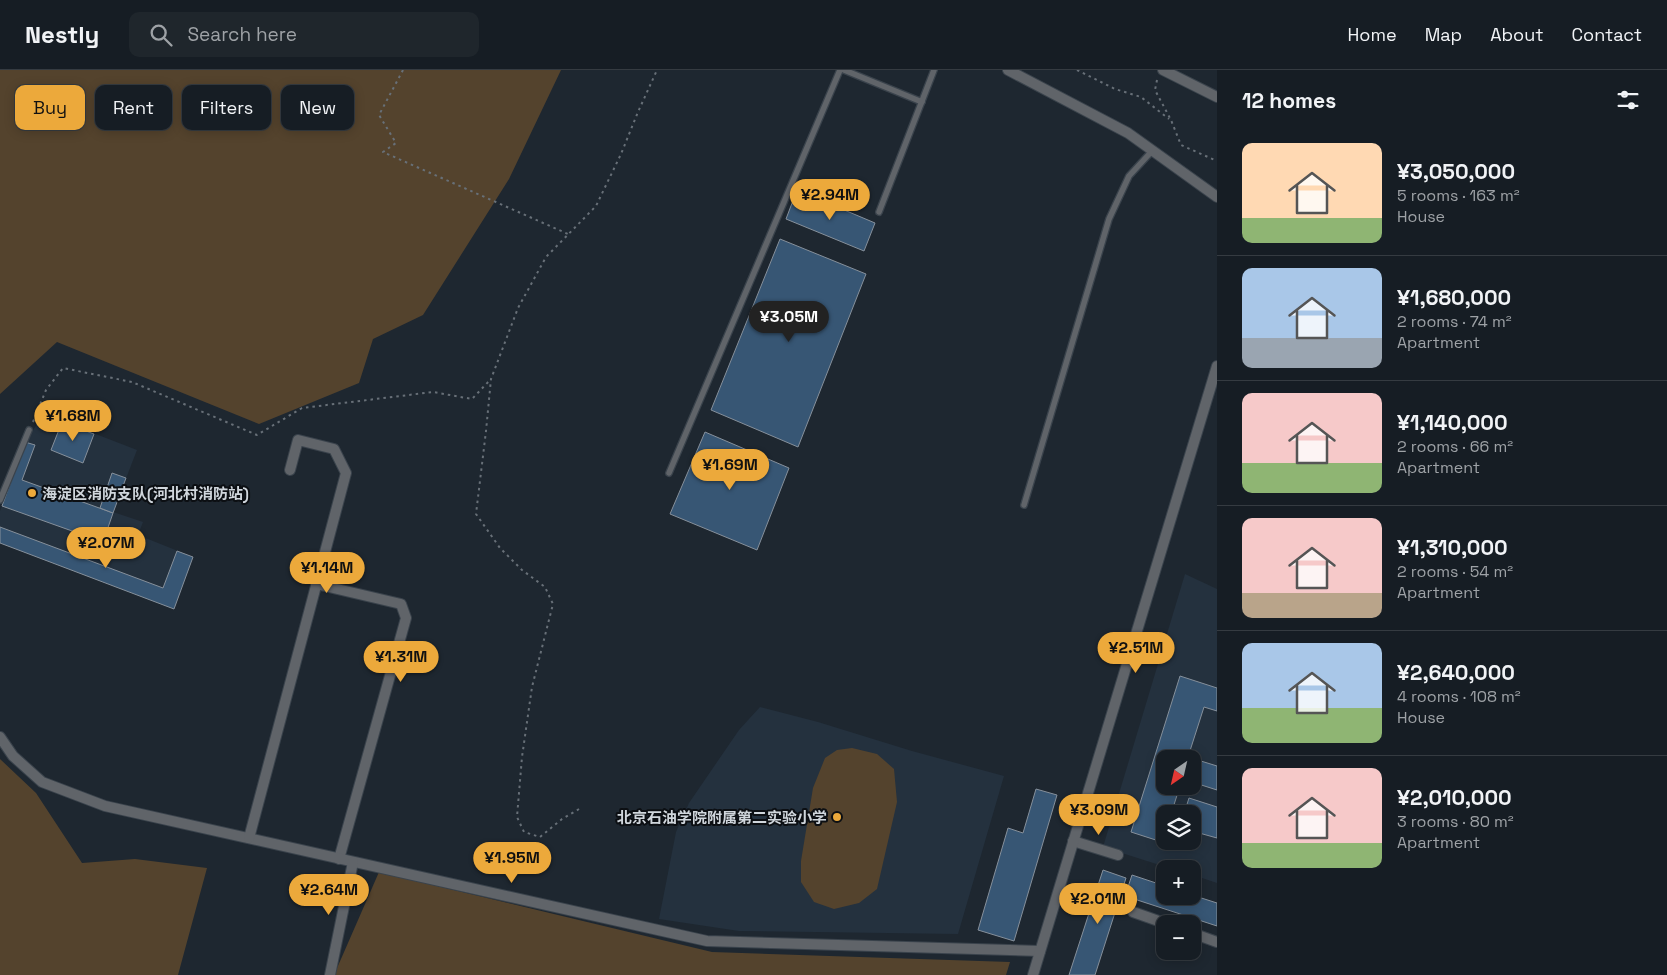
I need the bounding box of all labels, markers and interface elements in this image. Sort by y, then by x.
search box [129,12,479,57]
text: Nestly [25,19,99,50]
icon: search [147,21,175,49]
text: Search here [187,22,297,47]
text: Home [1348,23,1397,46]
text: Map [1425,23,1462,46]
text: About [1490,23,1544,46]
text: Contact [1572,23,1642,46]
chip: Buy [15,85,85,130]
chip: Rent [95,85,172,130]
chip: Filters [182,85,271,130]
chip: New [281,85,354,130]
icon: filters [1614,86,1642,114]
text: 12 homes [1242,87,1336,114]
text: ¥3,050,000 [1397,158,1515,185]
icon: home [1282,163,1342,223]
pin: ¥2.94M [789,178,871,221]
text: ¥2.94M [801,184,859,205]
text: 5 rooms · 163 m² [1397,185,1520,206]
text: House [1397,206,1445,227]
text: ¥1,680,000 [1397,284,1511,311]
icon: home [1282,288,1342,348]
pin: ¥3.05M [748,300,830,343]
text: ¥3.05M [760,306,818,327]
text: 2 rooms · 74 m² [1397,311,1512,332]
text: Apartment [1397,332,1480,353]
pin: ¥1.68M [32,400,114,442]
text: ¥1.68M [45,405,101,426]
text: ¥1,140,000 [1397,409,1508,436]
icon: home [1282,413,1342,473]
text: 2 rooms · 66 m² [1397,436,1513,457]
pin: ¥1.69M [689,448,771,491]
text: ¥1.69M [702,454,758,475]
text: Apartment [1397,457,1480,478]
place label: 海淀区消防支队(河北村消防站) [42,484,249,503]
marker: 海淀区消防支队(河北村消防站) [26,487,38,499]
pin: ¥2.07M [65,526,147,569]
text: ¥2.07M [77,532,135,553]
text: ¥1,310,000 [1397,534,1508,561]
icon: home [1282,538,1342,598]
pin: ¥1.14M [286,552,368,594]
text: ¥1.14M [301,557,353,578]
text: 2 rooms · 54 m² [1397,561,1513,582]
text: Apartment [1397,582,1480,603]
pin: ¥2.51M [1095,632,1177,674]
text: ¥2.51M [1109,637,1163,658]
pin: ¥1.31M [360,640,442,683]
text: ¥1.31M [375,646,427,667]
text: ¥2,640,000 [1397,659,1515,686]
icon: home [1282,663,1342,723]
text: 4 rooms · 108 m² [1397,686,1521,707]
text: House [1397,707,1445,728]
north arrow [1156,750,1201,795]
map controls [1156,750,1201,960]
text: ¥2,010,000 [1397,784,1512,811]
icon: home [1282,788,1342,848]
pin: ¥3.09M [1058,794,1140,836]
text: ¥3.09M [1070,799,1128,820]
button: layers [1156,805,1201,850]
place label: 北京石油学院附属第二实验小学 [617,808,827,827]
marker: 北京石油学院附属第二实验小学 [831,811,843,823]
text: 3 rooms · 80 m² [1397,811,1514,832]
text: Apartment [1397,832,1480,853]
pin: ¥1.95M [471,842,553,884]
text: ¥1.95M [484,847,540,868]
button: + [1156,860,1201,905]
pin: ¥2.64M [288,874,370,916]
text: ¥2.64M [300,879,358,900]
pin: ¥2.01M [1057,882,1139,925]
text: ¥2.01M [1070,888,1126,909]
button: − [1156,915,1201,960]

